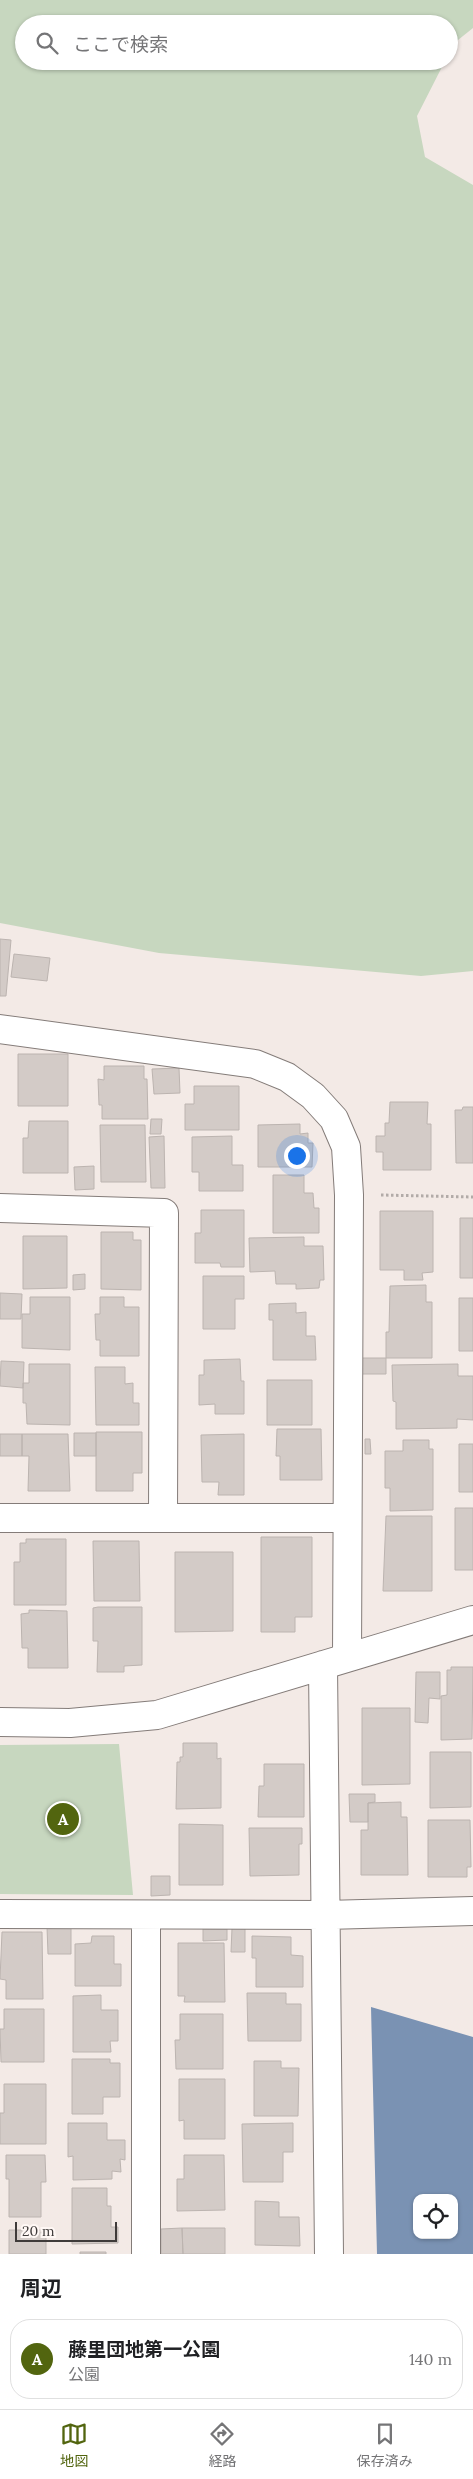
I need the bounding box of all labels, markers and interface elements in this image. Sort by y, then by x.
search box [15,15,458,70]
icon: search [33,29,61,57]
text: ここで検索 [73,32,168,56]
your location [284,1143,310,1169]
pin: A [47,1800,79,1838]
map controls [413,2194,458,2239]
button: locate [413,2194,458,2239]
scale bar [15,2219,118,2242]
text: 20 m [22,2222,54,2240]
text: 周辺 [20,2275,62,2302]
text: 藤里団地第一公園 [68,2337,220,2361]
text: A [32,2349,42,2369]
text: 140 m [409,2349,452,2369]
text: 公園 [68,2364,100,2384]
tab: 地図 [60,2420,88,2470]
tab: 経路 [208,2420,236,2470]
tab: 保存済み [357,2420,413,2470]

